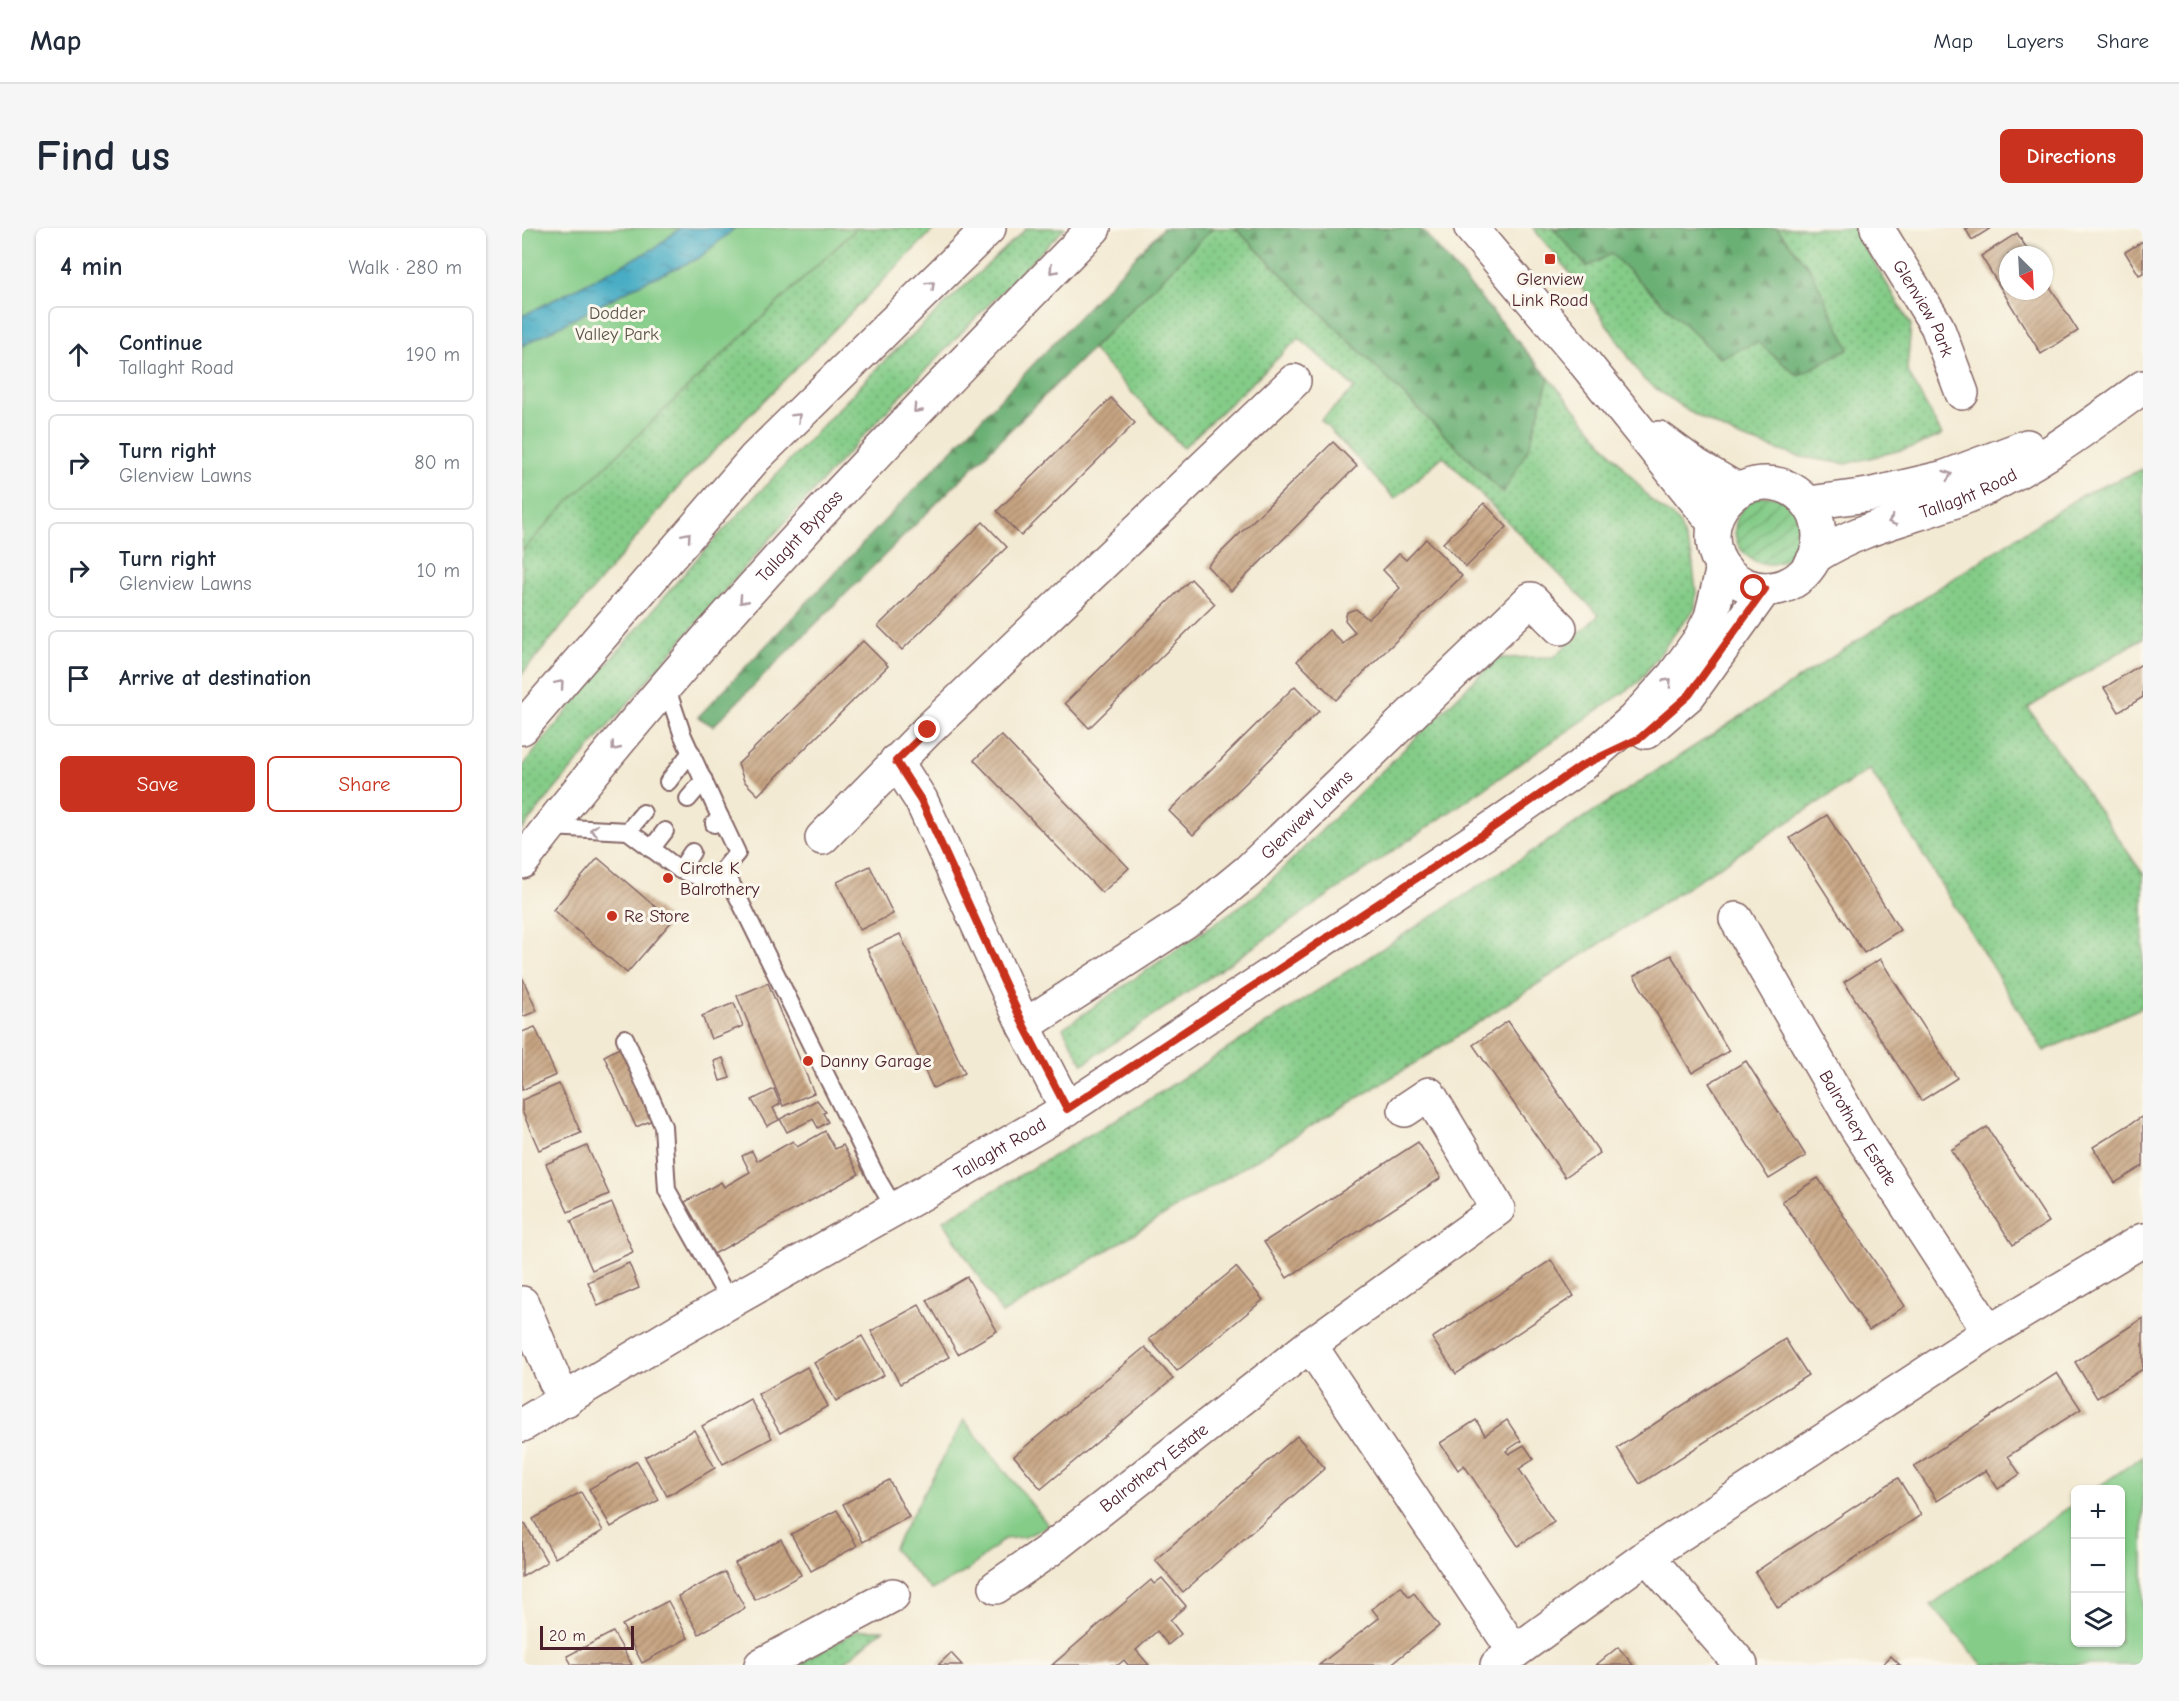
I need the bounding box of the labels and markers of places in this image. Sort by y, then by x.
marker: Glenview Link Road [1543,252,1557,266]
place label: Glenview Link Road [1512,269,1588,311]
place label: Circle K Balrothery [680,858,761,900]
marker: Circle K Balrothery [661,871,675,885]
place label: Re Store [624,906,689,927]
marker: Re Store [605,909,619,923]
place label: Danny Garage [820,1051,931,1072]
marker: Danny Garage [801,1054,815,1068]

